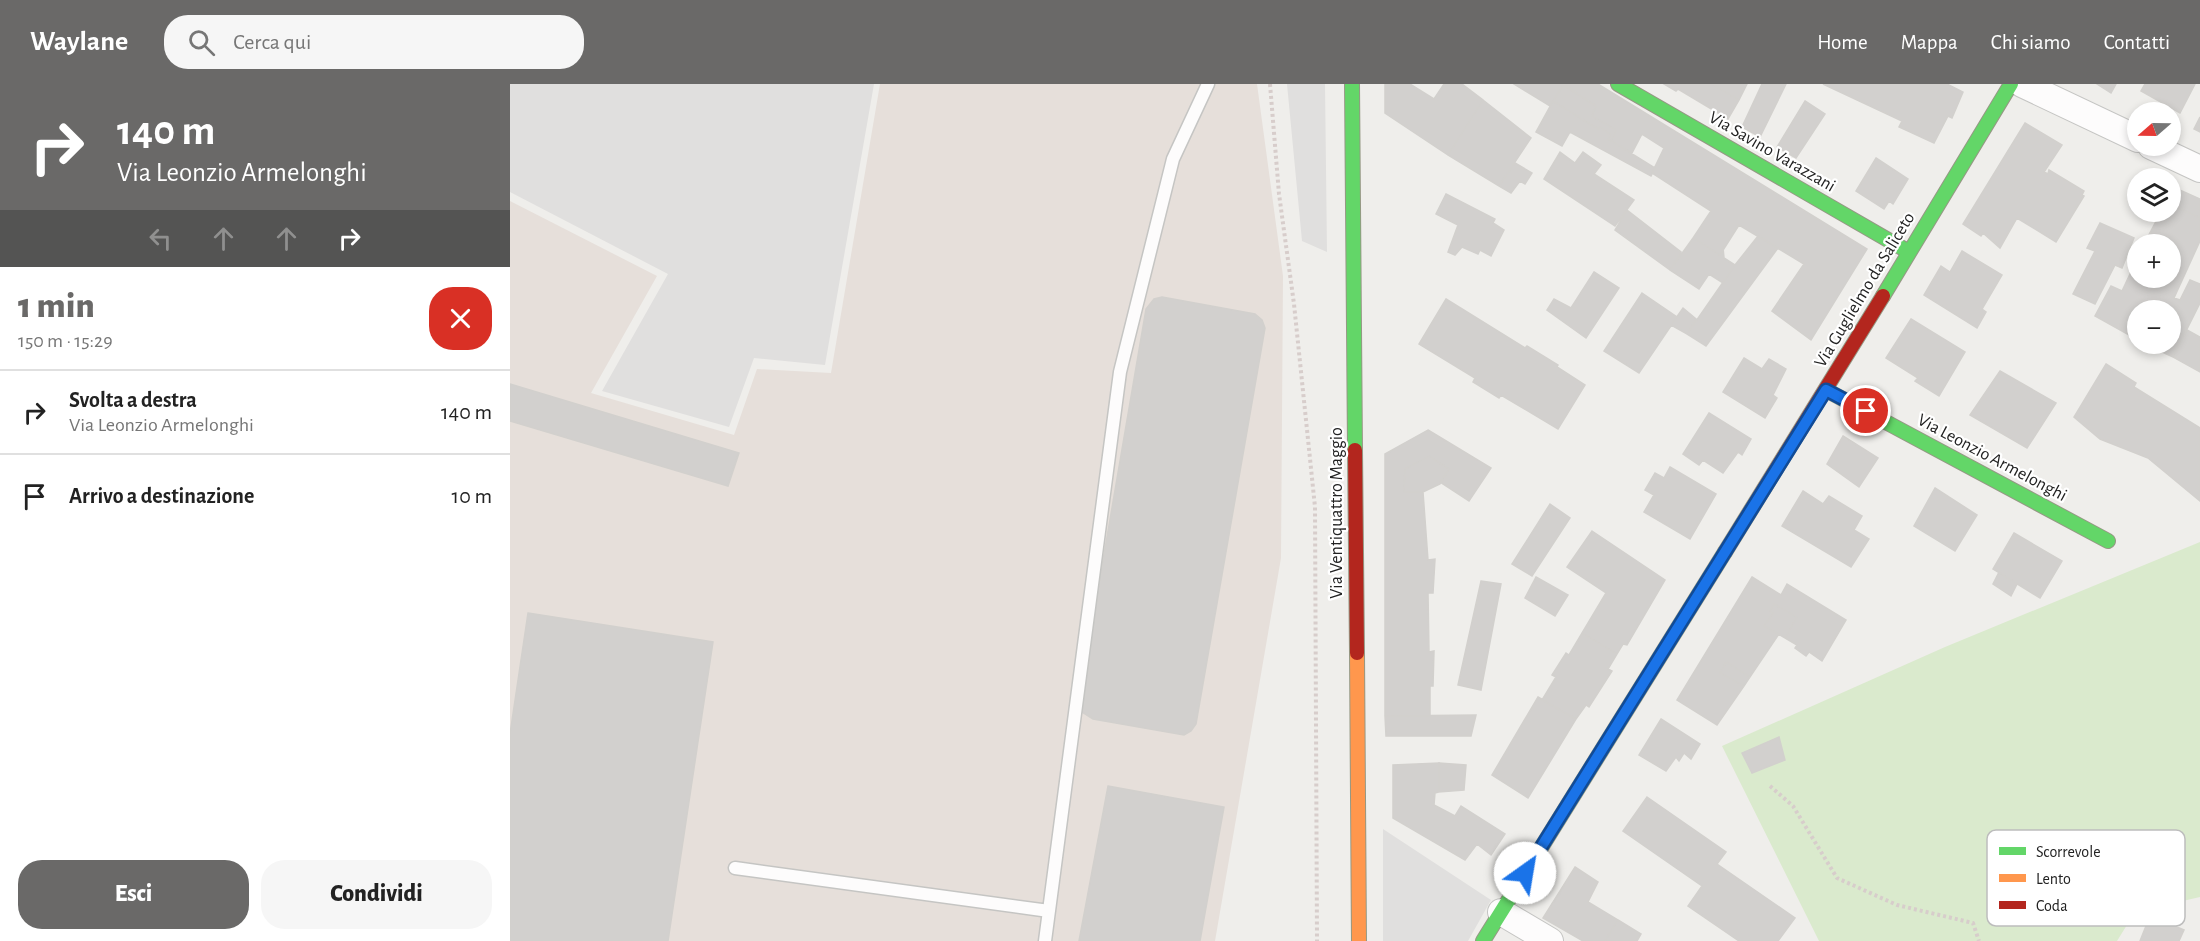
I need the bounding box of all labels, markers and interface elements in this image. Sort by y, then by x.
search box [164,15,584,69]
icon: search [185,26,218,59]
text: Waylane [30,28,128,56]
text: Cerca qui [233,31,311,53]
text: Home [1817,32,1868,53]
text: Mappa [1901,32,1958,53]
text: Chi siamo [1991,32,2071,53]
text: Contatti [2104,32,2170,53]
north arrow [2127,102,2181,156]
map controls [2127,102,2181,354]
icon: right [18,108,96,186]
street label: Via Savino Varazzani [1706,108,1838,196]
text: 140 m [117,110,215,152]
text: Via Leonzio Armelonghi [117,159,367,186]
button: layers [2127,168,2181,222]
street label: Via Guglielmo da Saliceto [1812,209,1918,371]
icon: left [144,222,177,255]
icon: ahead [207,222,240,255]
icon: ahead [270,222,303,255]
icon: right [333,222,366,255]
button: + [2127,234,2181,288]
button: close [429,287,492,350]
text: 1 min [18,288,95,324]
button: − [2127,300,2181,354]
text: 150 m · 15:29 [18,331,113,351]
pin [1840,385,1891,436]
text: Svolta a destra [69,389,197,411]
icon: arrive [1849,394,1882,427]
icon: right [18,396,51,429]
text: 140 m [441,401,492,423]
street label: Via Leonzio Armelonghi [1914,411,2070,505]
text: Via Leonzio Armelonghi [69,415,254,435]
street label: Via Ventiquattro Maggio [1328,427,1346,599]
icon: arrive [18,480,51,513]
text: Arrivo a destinazione [69,485,254,507]
text: 10 m [452,485,492,507]
legend [1987,830,2185,926]
position arrow [1493,841,1557,905]
text: Scorrevole [2036,844,2101,860]
button: Esci [18,860,249,929]
button: Condividi [261,860,492,929]
text: Lento [2036,871,2071,887]
text: Coda [2036,898,2068,914]

